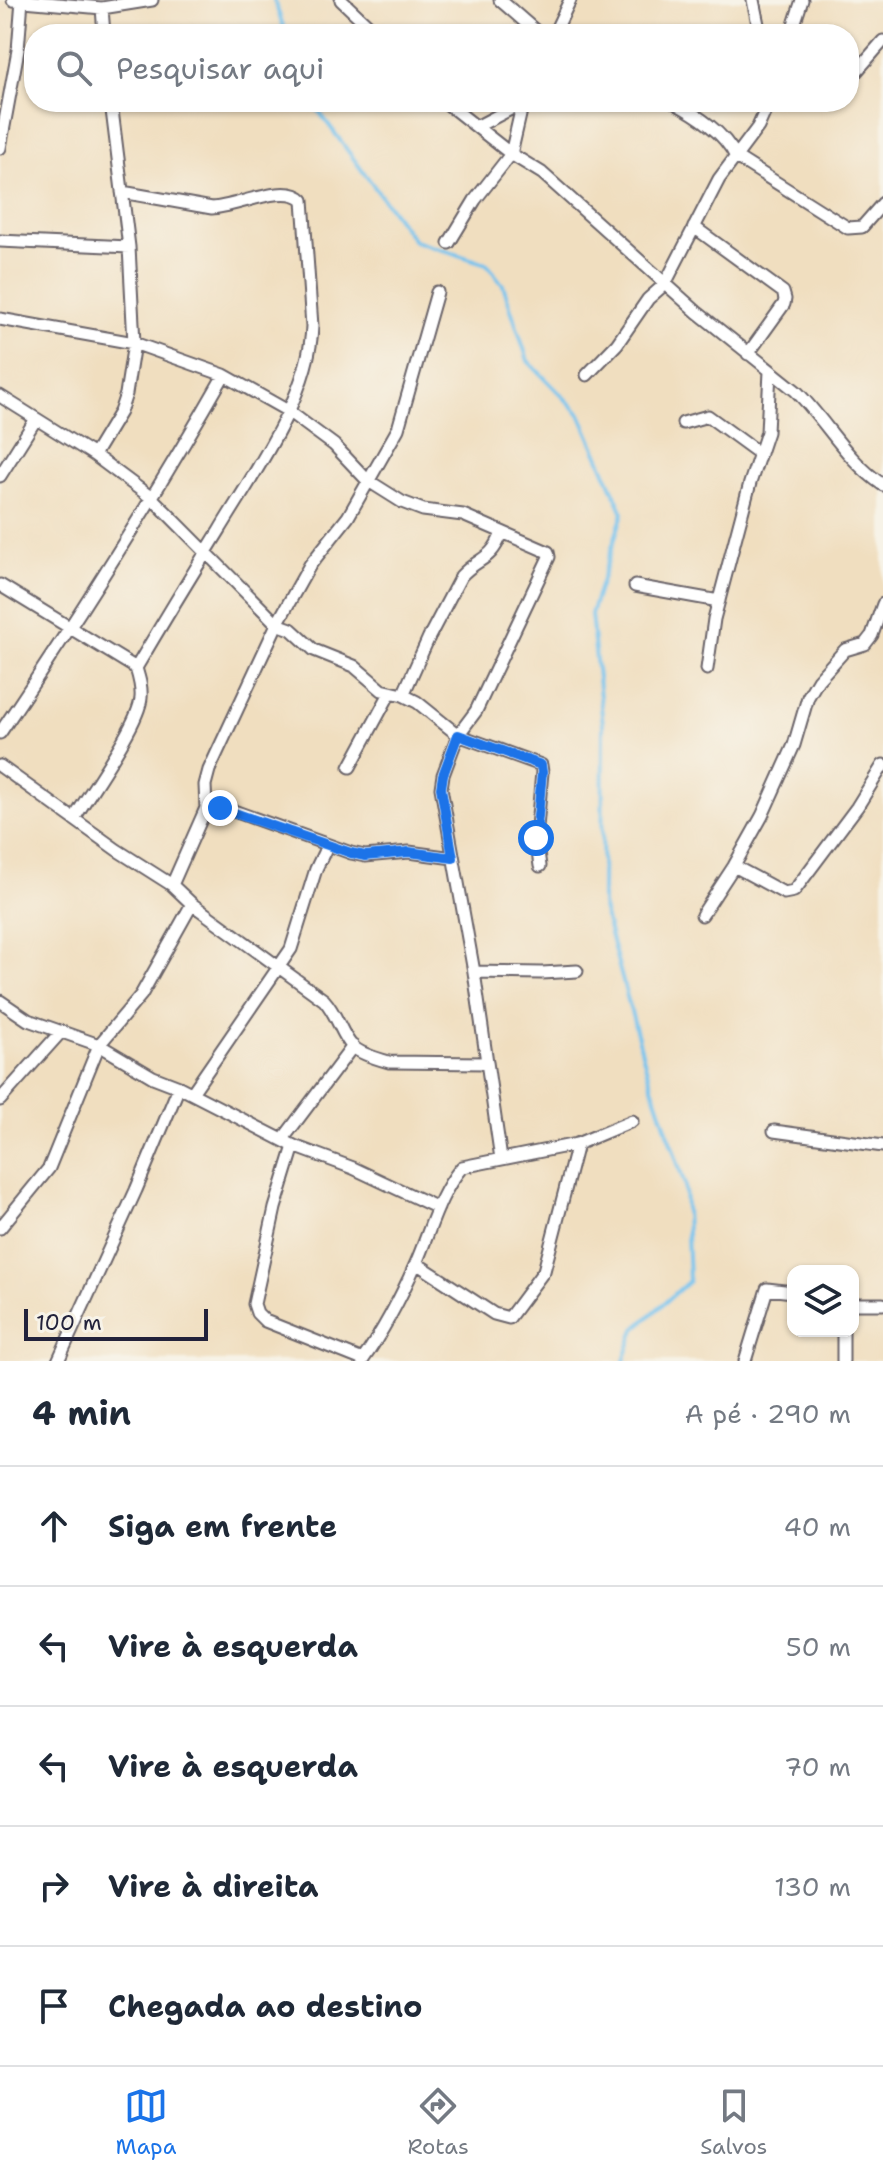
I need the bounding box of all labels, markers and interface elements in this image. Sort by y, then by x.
search box [24,24,859,112]
icon: search [52,46,96,90]
text: Pesquisar aqui [116,48,325,89]
route end [202,790,238,826]
route start [518,820,554,856]
map controls [787,1265,859,1337]
button: layers [787,1265,859,1337]
scale bar [24,1305,208,1341]
text: 100 m [36,1308,102,1337]
text: 4 min [32,1390,131,1436]
text: A pé · 290 m [685,1396,851,1431]
icon: ahead [32,1504,76,1548]
text: Siga em frente [108,1506,337,1547]
text: 40 m [784,1509,851,1544]
icon: left [32,1624,76,1668]
text: Vire à esquerda [108,1626,358,1667]
text: 50 m [786,1629,851,1664]
icon: left [32,1744,76,1788]
text: Vire à esquerda [108,1746,358,1787]
text: 70 m [784,1749,851,1784]
icon: right [32,1864,76,1908]
text: Vire à direita [108,1866,319,1907]
text: 130 m [774,1869,851,1904]
icon: arrive [32,1984,76,2028]
text: Chegada ao destino [108,1986,423,2027]
tab: Mapa [116,2084,176,2161]
tab: Rotas [408,2084,469,2161]
tab: Salvos [700,2084,767,2161]

